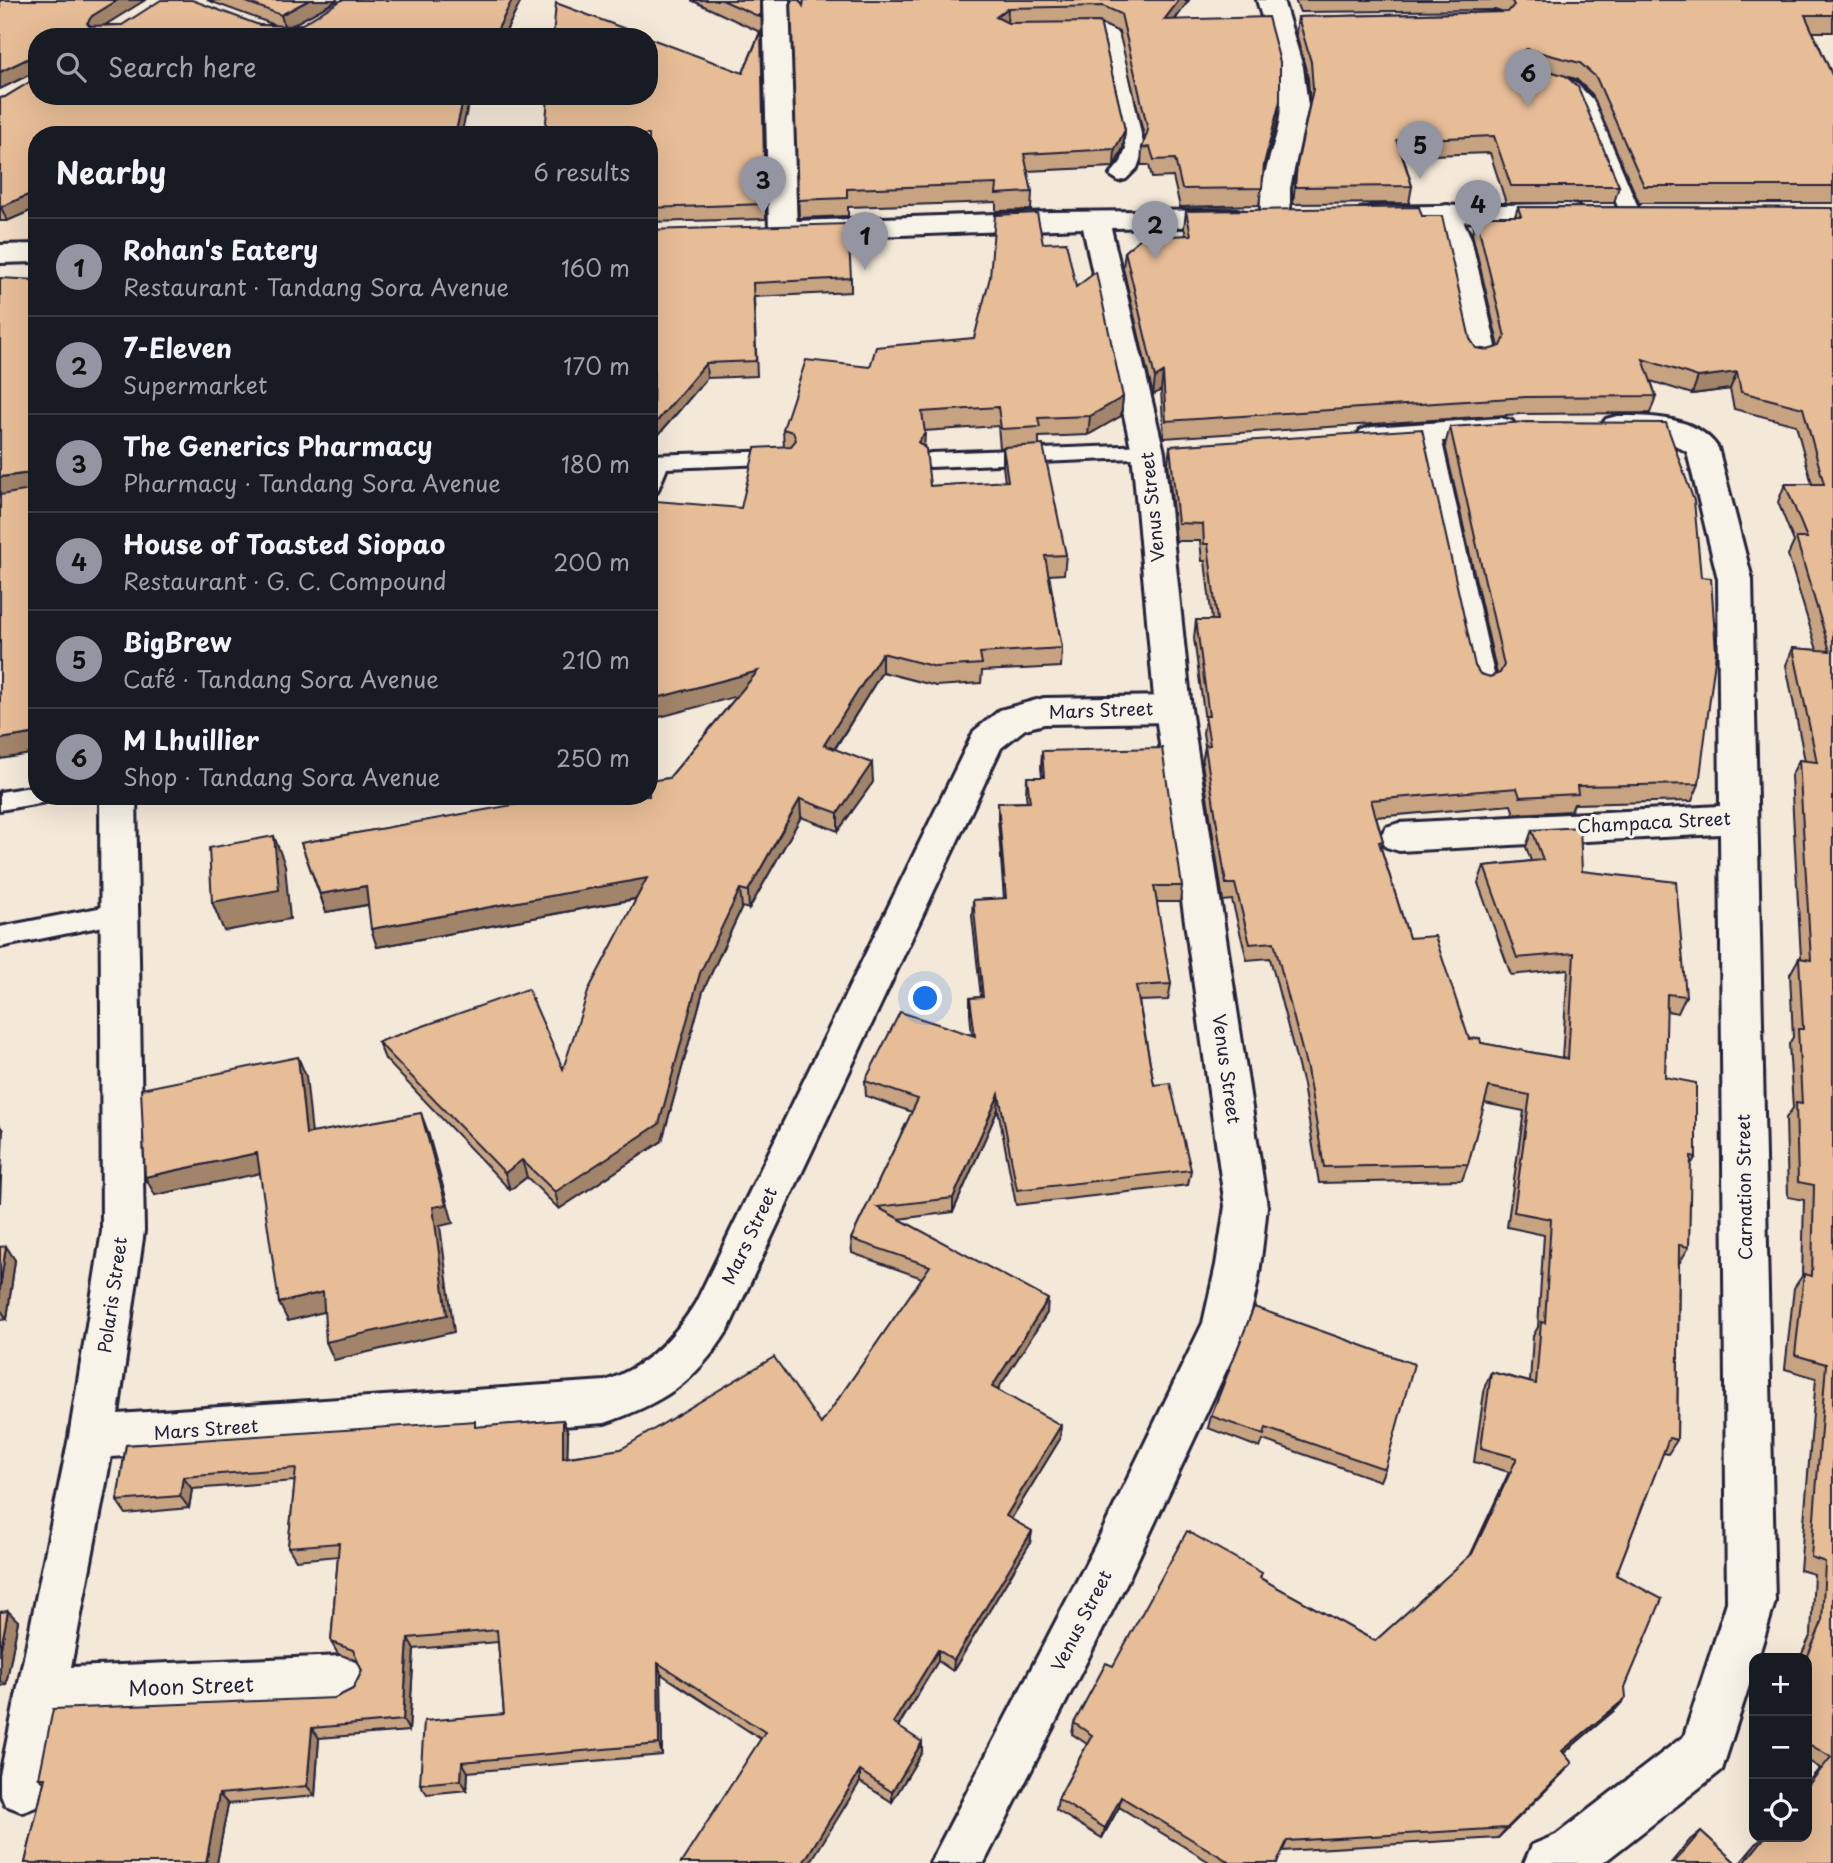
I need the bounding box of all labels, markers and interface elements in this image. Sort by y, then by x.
search box [28,28,658,105]
text: Search here [108,47,257,86]
icon: search [52,48,90,86]
pin: 6 [1505,49,1551,107]
pin: 5 [1397,121,1443,179]
text: Nearby [56,149,166,194]
text: 6 results [534,154,630,189]
pin: 3 [740,156,786,214]
pin: 4 [1455,180,1501,238]
pin: 2 [1132,201,1178,259]
pin: 1 [842,212,888,270]
text: Rohan's Eatery [123,230,318,269]
text: 1 [74,250,85,285]
text: 160 m [561,250,630,285]
text: Restaurant · Tandang Sora Avenue [123,269,509,304]
text: 7-Eleven [123,328,232,367]
text: 2 [71,348,87,383]
text: 170 m [563,348,630,383]
text: Supermarket [123,367,267,402]
text: The Generics Pharmacy [123,426,432,465]
text: 3 [71,446,87,481]
text: 180 m [561,446,630,481]
street label: Venus Street [1132,451,1171,564]
text: Pharmacy · Tandang Sora Avenue [123,465,501,500]
text: House of Toasted Siopao [123,524,445,563]
text: 4 [71,544,87,579]
text: 200 m [553,544,630,579]
text: Restaurant · G. C. Compound [123,563,447,598]
text: BigBrew [123,622,232,661]
text: 5 [72,642,86,677]
text: 210 m [562,642,630,677]
text: Café · Tandang Sora Avenue [123,661,439,696]
street label: Mars Street [1048,694,1154,725]
text: M Lhuillier [123,720,259,759]
text: 6 [71,740,87,775]
text: 250 m [556,740,630,775]
text: Shop · Tandang Sora Avenue [123,759,440,794]
street label: Champaca Street [1577,804,1731,839]
your location [908,981,942,1015]
street label: Venus Street [1206,1012,1249,1125]
street label: Carnation Street [1729,1114,1758,1260]
street label: Mars Street [714,1182,783,1288]
street label: Polaris Street [90,1235,133,1355]
street label: Mars Street [153,1411,259,1446]
street label: Venus Street [1044,1565,1118,1676]
map controls [1749,1653,1812,1842]
button: + [1749,1653,1812,1716]
street label: Moon Street [128,1667,254,1703]
button: − [1749,1716,1812,1779]
button: locate [1749,1779,1812,1842]

